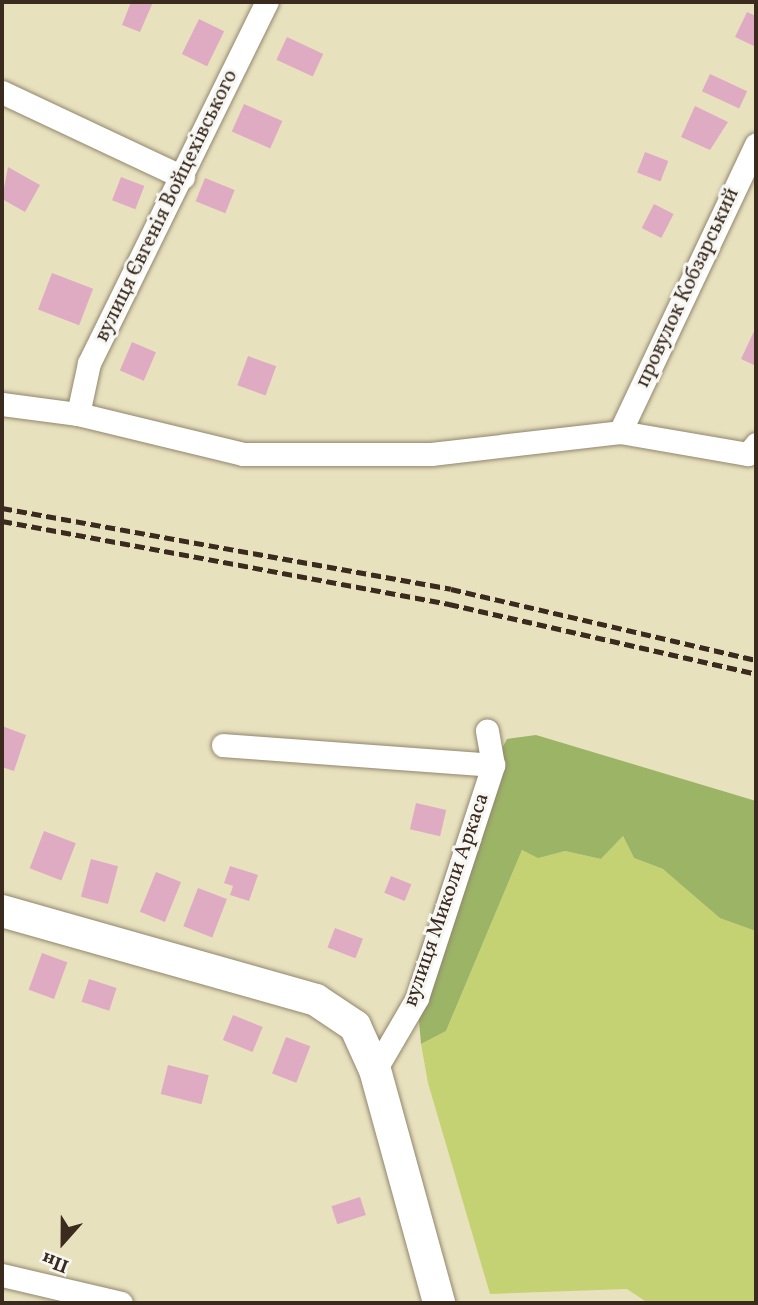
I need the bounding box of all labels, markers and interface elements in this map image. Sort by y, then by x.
street label: вулиця Євгенія Войцехівського [90,66,244,346]
street label: провулок Кобзарський [631,184,745,392]
street label: вулиця Миколи Аркаса [399,790,495,1010]
north arrow [28,1207,98,1277]
text: Пн [38,1245,73,1279]

